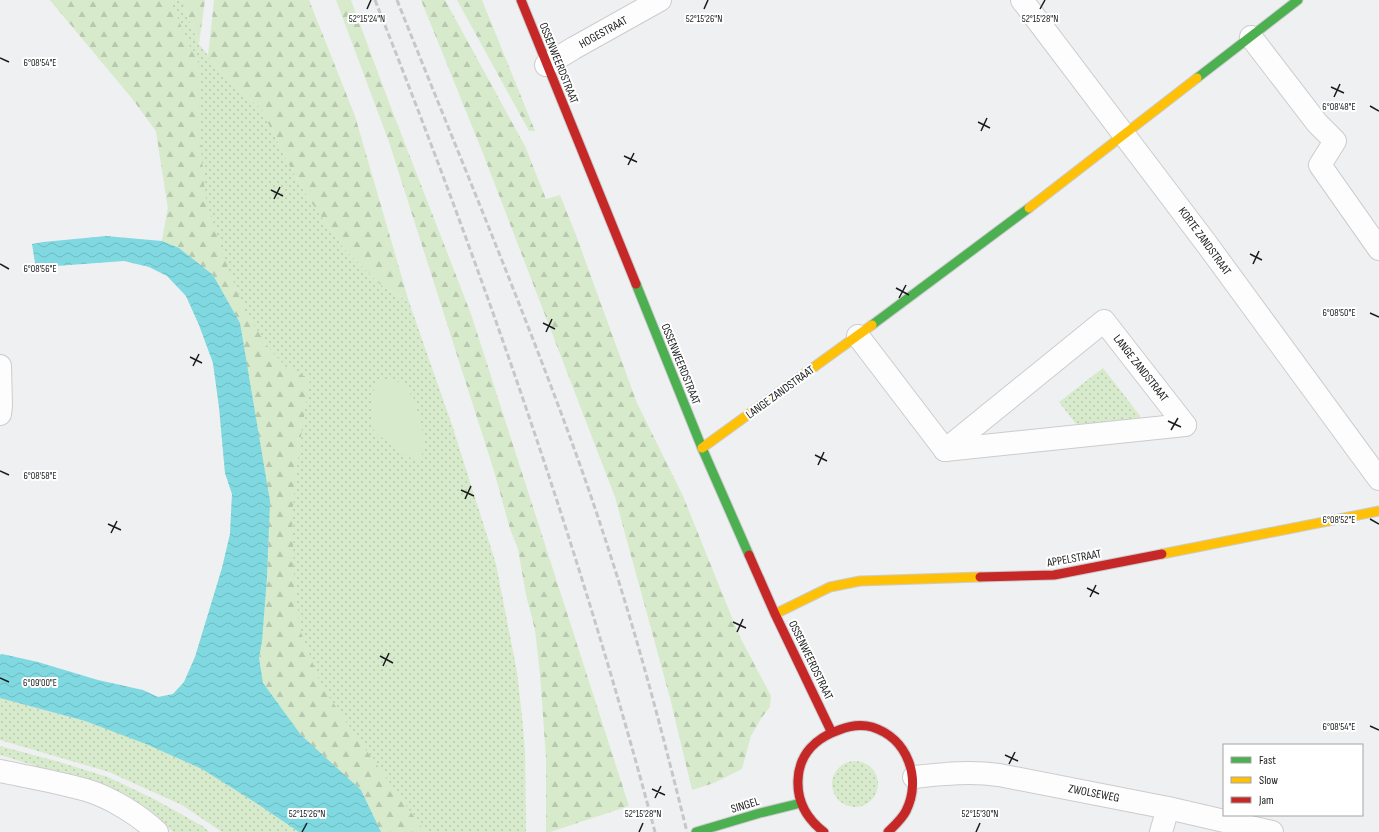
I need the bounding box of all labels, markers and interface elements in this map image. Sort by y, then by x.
text: 52°15'24"N [349,13,385,25]
street label: HOGESTRAAT [576,13,630,52]
text: 52°15'26"N [686,13,722,25]
text: 52°15'28"N [1022,13,1058,25]
street label: OSSENWEERDSTRAAT [535,20,582,106]
text: 6°08'54"E [24,57,56,69]
text: 6°08'48"E [1322,101,1356,113]
street label: KORTE ZANDSTRAAT [1175,204,1234,278]
text: 6°08'56"E [23,263,57,275]
text: 6°08'50"E [1322,307,1356,319]
street label: OSSENWEERDSTRAAT [657,321,704,407]
street label: LANGE ZANDSTRAAT [1110,332,1172,405]
street label: LANGE ZANDSTRAAT [743,362,818,422]
text: 6°08'58"E [23,470,57,482]
text: 6°08'52"E [1323,514,1355,526]
street label: APPELSTRAAT [1045,546,1103,571]
street label: OSSENWEERDSTRAAT [785,618,836,702]
text: 6°09'00"E [23,677,57,689]
text: 6°08'54"E [1323,721,1355,733]
legend [1223,744,1363,816]
text: Fast [1259,753,1276,768]
text: Slow [1259,773,1278,788]
street label: ZWOLSEWEG [1067,781,1121,806]
text: Jam [1258,793,1274,808]
street label: SINGEL [729,794,762,817]
text: 52°15'26"N [289,808,325,820]
text: 52°15'28"N [625,808,661,820]
text: 52°15'30"N [962,808,998,820]

